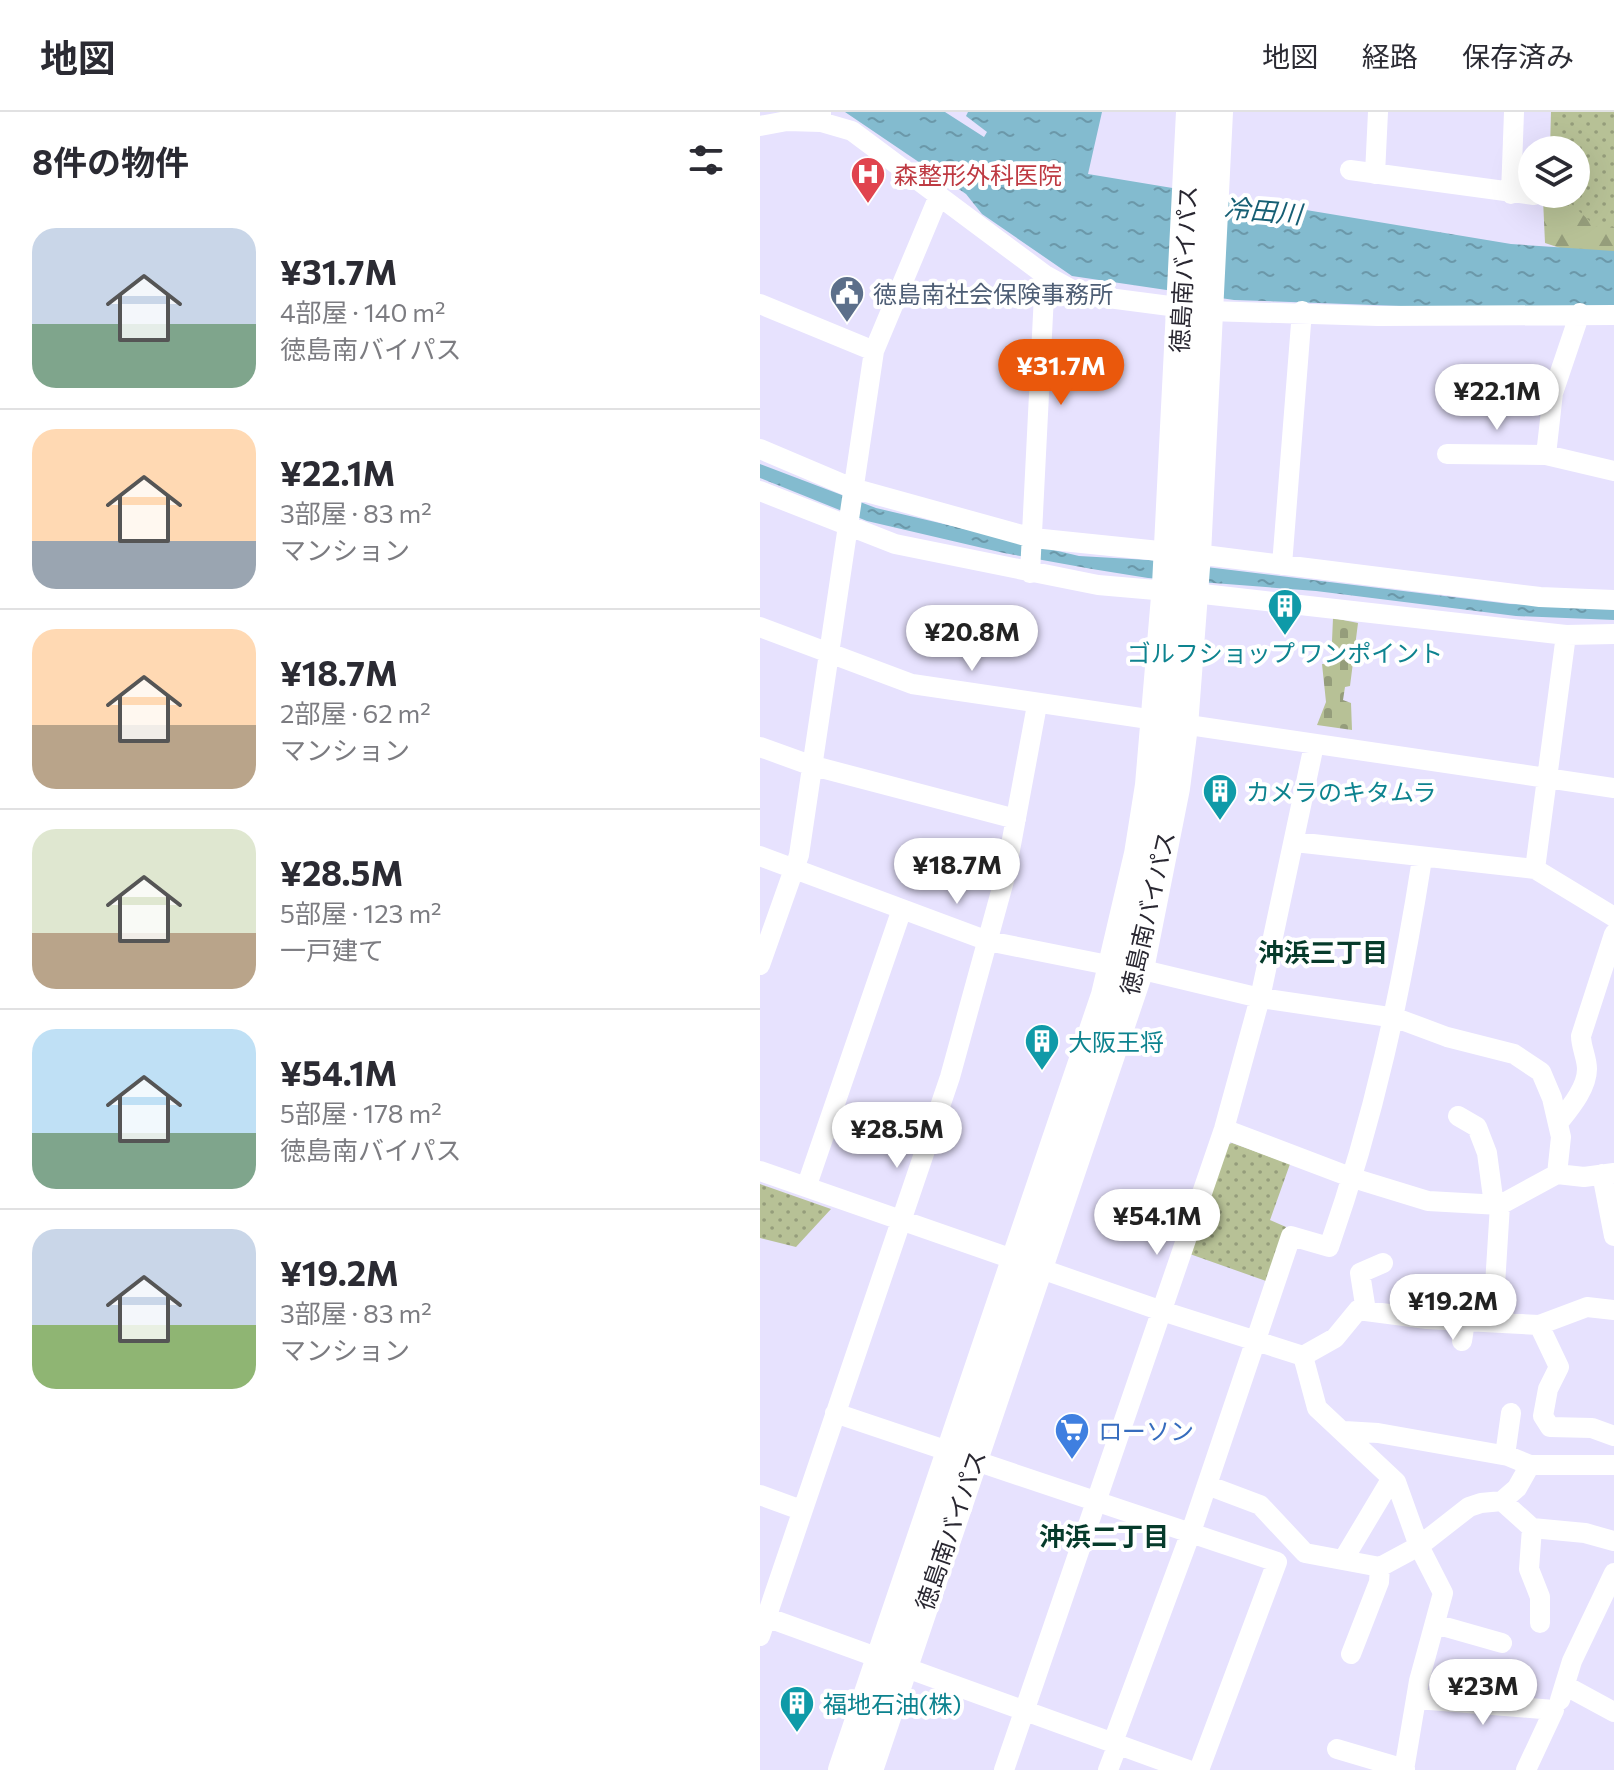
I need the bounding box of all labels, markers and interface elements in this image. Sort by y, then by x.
text: 地図 [40,33,116,80]
text: 地図 [1262,39,1318,73]
text: 経路 [1362,39,1418,73]
text: 保存済み [1462,39,1574,73]
map controls [1518,136,1590,208]
button: layers [1518,136,1590,208]
icon: filters [684,138,728,182]
text: 8件の物件 [32,140,189,182]
hospital icon: 森整形外科医院 [849,155,887,205]
place label: 森整形外科医院 [894,160,1062,189]
street label: 徳島南バイパス [1164,185,1202,353]
water label: 冷田川 [1223,191,1306,229]
text: ¥31.7M [280,250,397,292]
icon: home [96,260,192,356]
public building icon: 徳島南社会保険事務所 [828,274,866,324]
place label: 徳島南社会保険事務所 [873,279,1113,308]
text: 4部屋 · 140 m² [280,296,446,327]
text: 徳島南バイパス [280,333,461,364]
pin: ¥31.7M [996,339,1126,407]
text: ¥31.7M [1016,349,1106,380]
pin: ¥22.1M [1432,364,1562,432]
text: ¥22.1M [1453,374,1541,405]
text: ¥22.1M [280,451,395,493]
icon: home [96,461,192,557]
text: 3部屋 · 83 m² [280,497,432,528]
text: マンション [280,534,410,565]
building icon: ゴルフショップ ワンポイント [1266,587,1304,637]
pin: ¥20.8M [907,605,1037,673]
text: ¥20.8M [924,615,1020,646]
place label: ゴルフショップ ワンポイント [1127,638,1443,667]
text: ¥18.7M [280,651,398,693]
icon: home [96,661,192,757]
text: 2部屋 · 62 m² [280,697,431,728]
text: マンション [280,734,410,765]
building icon: カメラのキタムラ [1201,772,1239,822]
place label: カメラのキタムラ [1246,777,1437,806]
street label: 徳島南バイパス [1114,828,1180,998]
pin: ¥18.7M [892,838,1022,906]
text: ¥18.7M [912,848,1002,879]
text: ¥28.5M [280,851,403,893]
icon: home [96,861,192,957]
text: 5部屋 · 123 m² [280,897,442,928]
text: 一戸建て [280,934,384,965]
district label: 沖浜三丁目 [1258,936,1388,967]
building icon: 大阪王将 [1023,1022,1061,1072]
place label: 大阪王将 [1068,1027,1164,1056]
text: ¥54.1M [280,1051,397,1093]
icon: home [96,1061,192,1157]
text: 5部屋 · 178 m² [280,1097,442,1128]
pin: ¥28.5M [832,1102,962,1170]
text: ¥28.5M [850,1112,944,1143]
text: 徳島南バイパス [280,1134,461,1165]
pin: ¥54.1M [1092,1189,1222,1257]
text: ¥54.1M [1112,1199,1202,1230]
text: ¥19.2M [280,1251,399,1293]
icon: home [96,1261,192,1357]
pin: ¥19.2M [1388,1274,1518,1342]
text: ¥19.2M [1408,1284,1498,1315]
text: 3部屋 · 83 m² [280,1297,432,1328]
text: マンション [280,1334,410,1365]
supermarket icon: ローソン [1053,1411,1091,1461]
place label: ローソン [1098,1416,1194,1445]
street label: 徳島南バイパス [909,1446,991,1614]
district label: 沖浜二丁目 [1039,1520,1169,1551]
pin: ¥23M [1436,1659,1530,1727]
text: ¥23M [1447,1669,1519,1700]
building icon: 福地石油(株) [778,1684,816,1734]
place label: 福地石油(株) [823,1689,961,1718]

